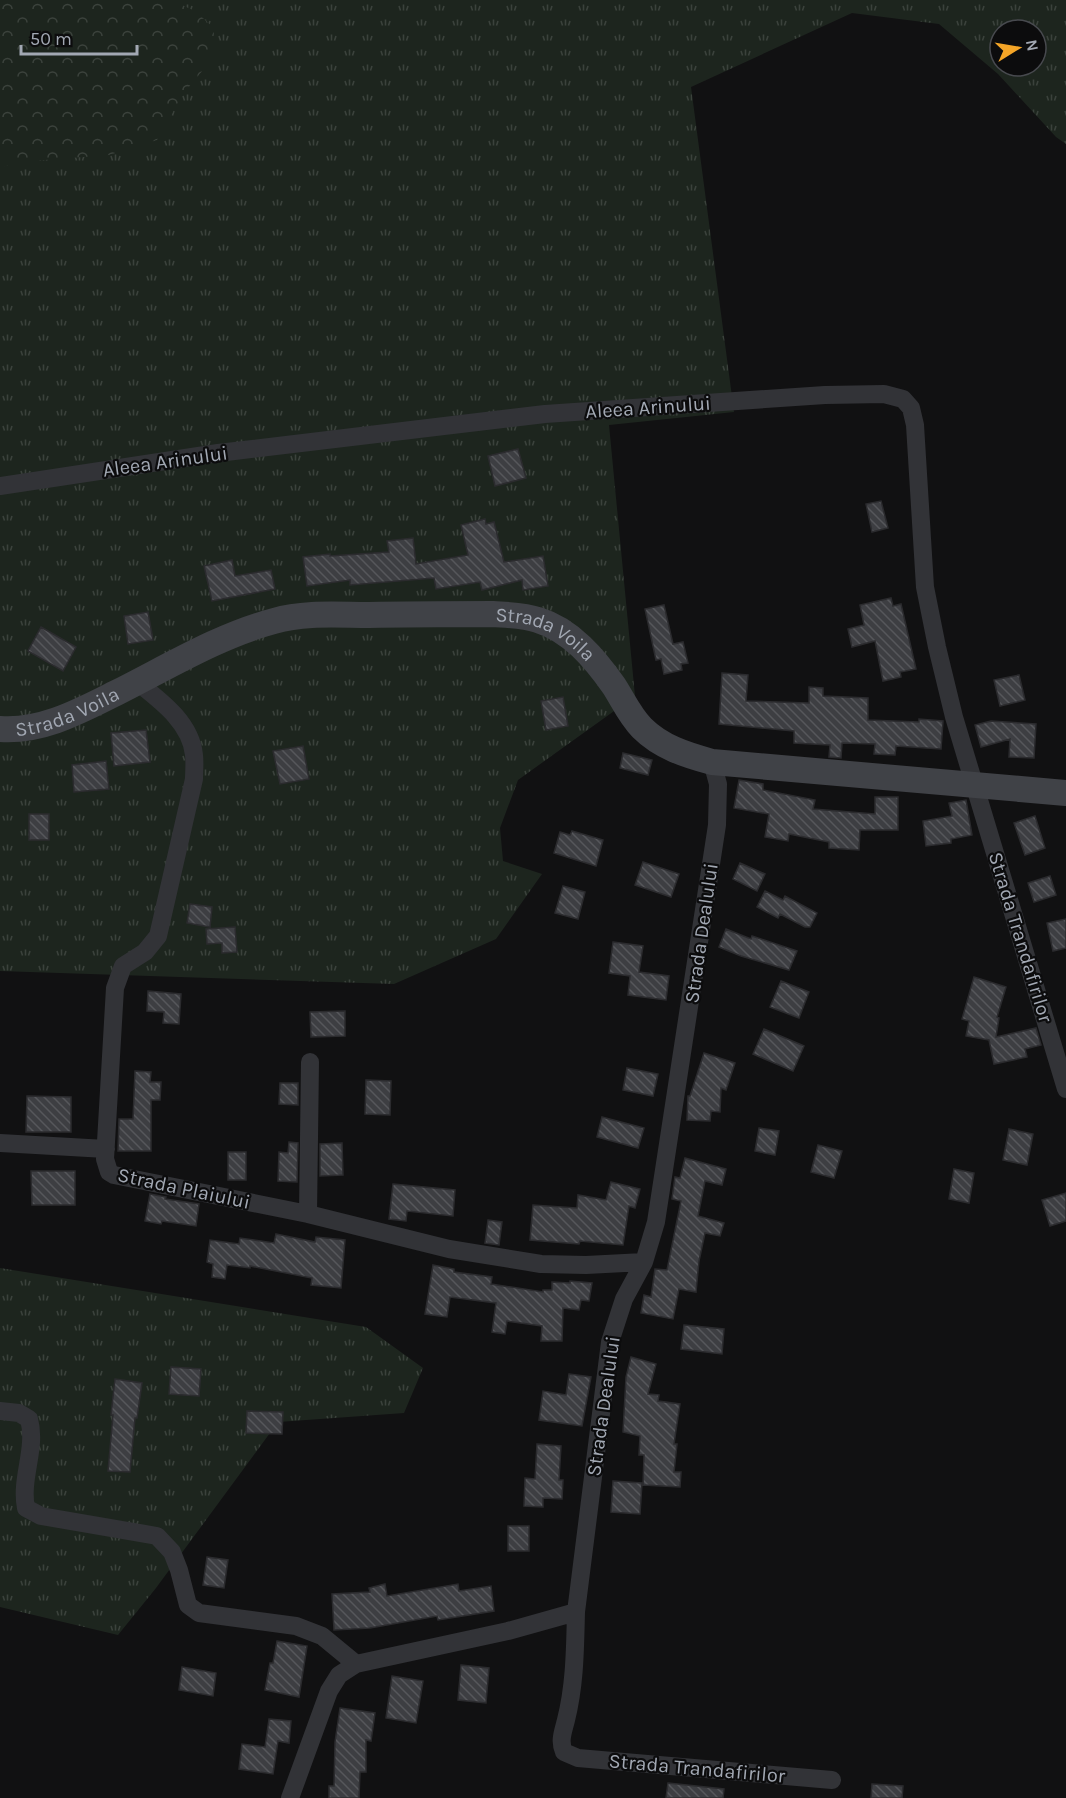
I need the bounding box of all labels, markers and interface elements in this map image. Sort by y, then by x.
scale bar [21,18,136,56]
north arrow [988,18,1048,78]
text: 50 m [30,28,72,50]
text: N [1022,38,1043,53]
street label: Aleea Arinului [584,392,712,423]
street label: Aleea Arinului [101,441,229,482]
street label: Strada Voila [495,603,600,666]
street label: Strada Voila [14,682,123,741]
street label: Strada Trandafirilor [984,849,1058,1026]
street label: Strada Dealului [680,861,723,1005]
street label: Strada Plaiului [116,1163,252,1214]
street label: Strada Dealului [582,1334,625,1478]
street label: Strada Trandafirilor [608,1749,787,1788]

